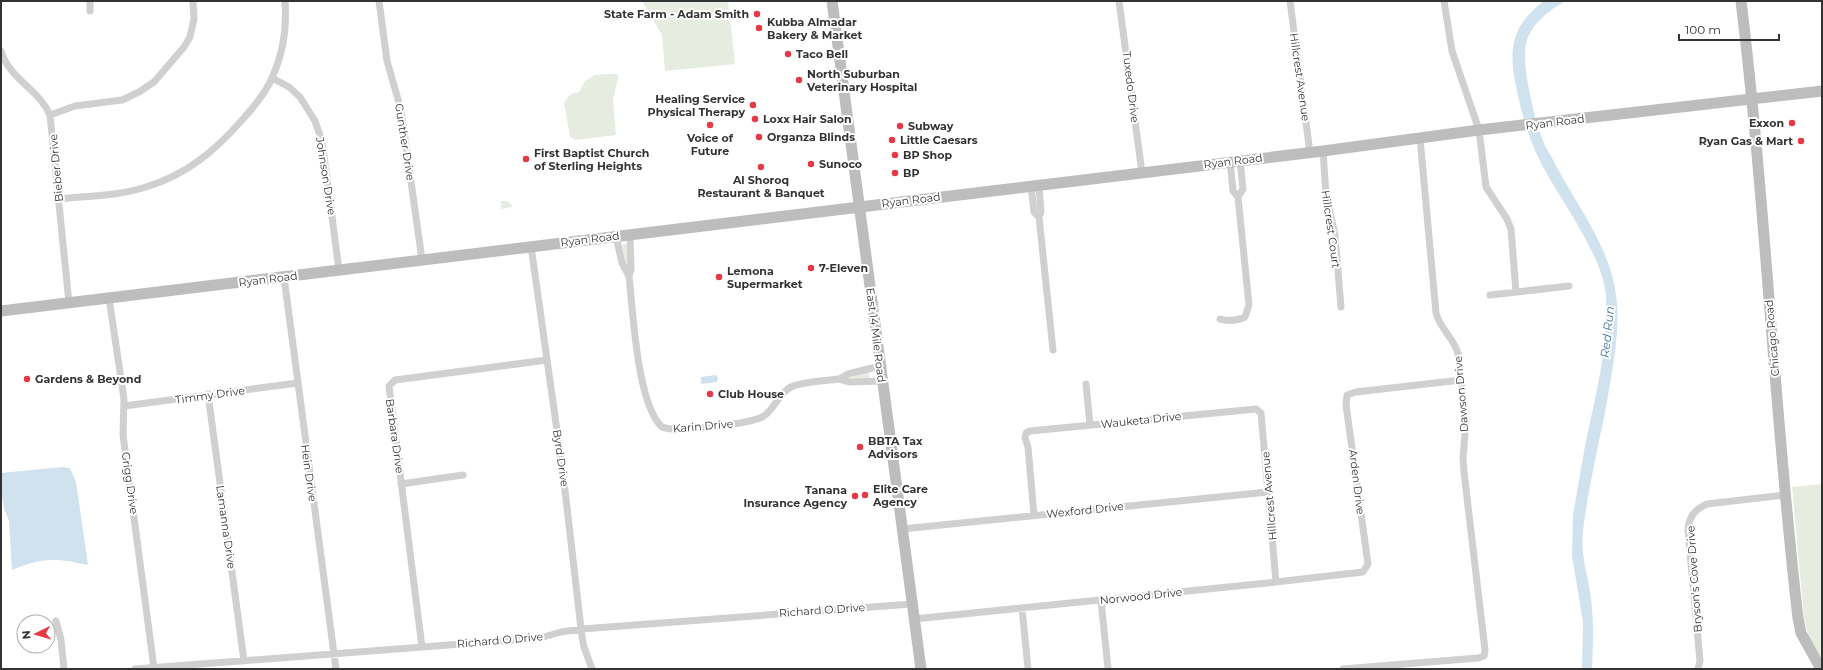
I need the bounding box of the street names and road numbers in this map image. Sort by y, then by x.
street label: Hillcrest Avenue [1287,32,1313,122]
street label: Tuxedo Drive [1120,50,1142,124]
street label: Gunther Drive [392,102,418,182]
street label: Ryan Road [1525,111,1585,133]
street label: Bieber Drive [46,133,66,203]
street label: Johnson Drive [313,135,339,216]
street label: Ryan Road [1203,150,1263,172]
street label: Ryan Road [881,189,941,211]
street label: Hillcrest Court [1319,189,1343,269]
street label: Ryan Road [560,228,620,250]
street label: Ryan Road [238,268,298,290]
street label: East 14 Mile Road [863,287,889,383]
street label: Chicago Road [1762,299,1782,377]
street label: Dawson Drive [1451,355,1471,433]
street label: Timmy Drive [174,383,246,407]
street label: Barbara Drive [383,398,407,475]
street label: Wauketa Drive [1100,409,1182,431]
street label: Karin Drive [672,416,734,436]
street label: Byrd Drive [550,428,572,488]
street label: Hein Drive [298,443,320,503]
street label: Arden Drive [1346,449,1368,516]
street label: Grigg Drive [119,451,141,515]
street label: Hillcrest Avenue [1258,451,1280,541]
street label: Lamanna Drive [213,484,239,570]
street label: Wexford Drive [1046,499,1125,521]
street label: Bryson's Cove Drive [1683,525,1705,633]
street label: Norwood Drive [1099,585,1183,607]
street label: Richard O Drive [778,600,866,620]
street label: Richard O Drive [456,629,544,651]

